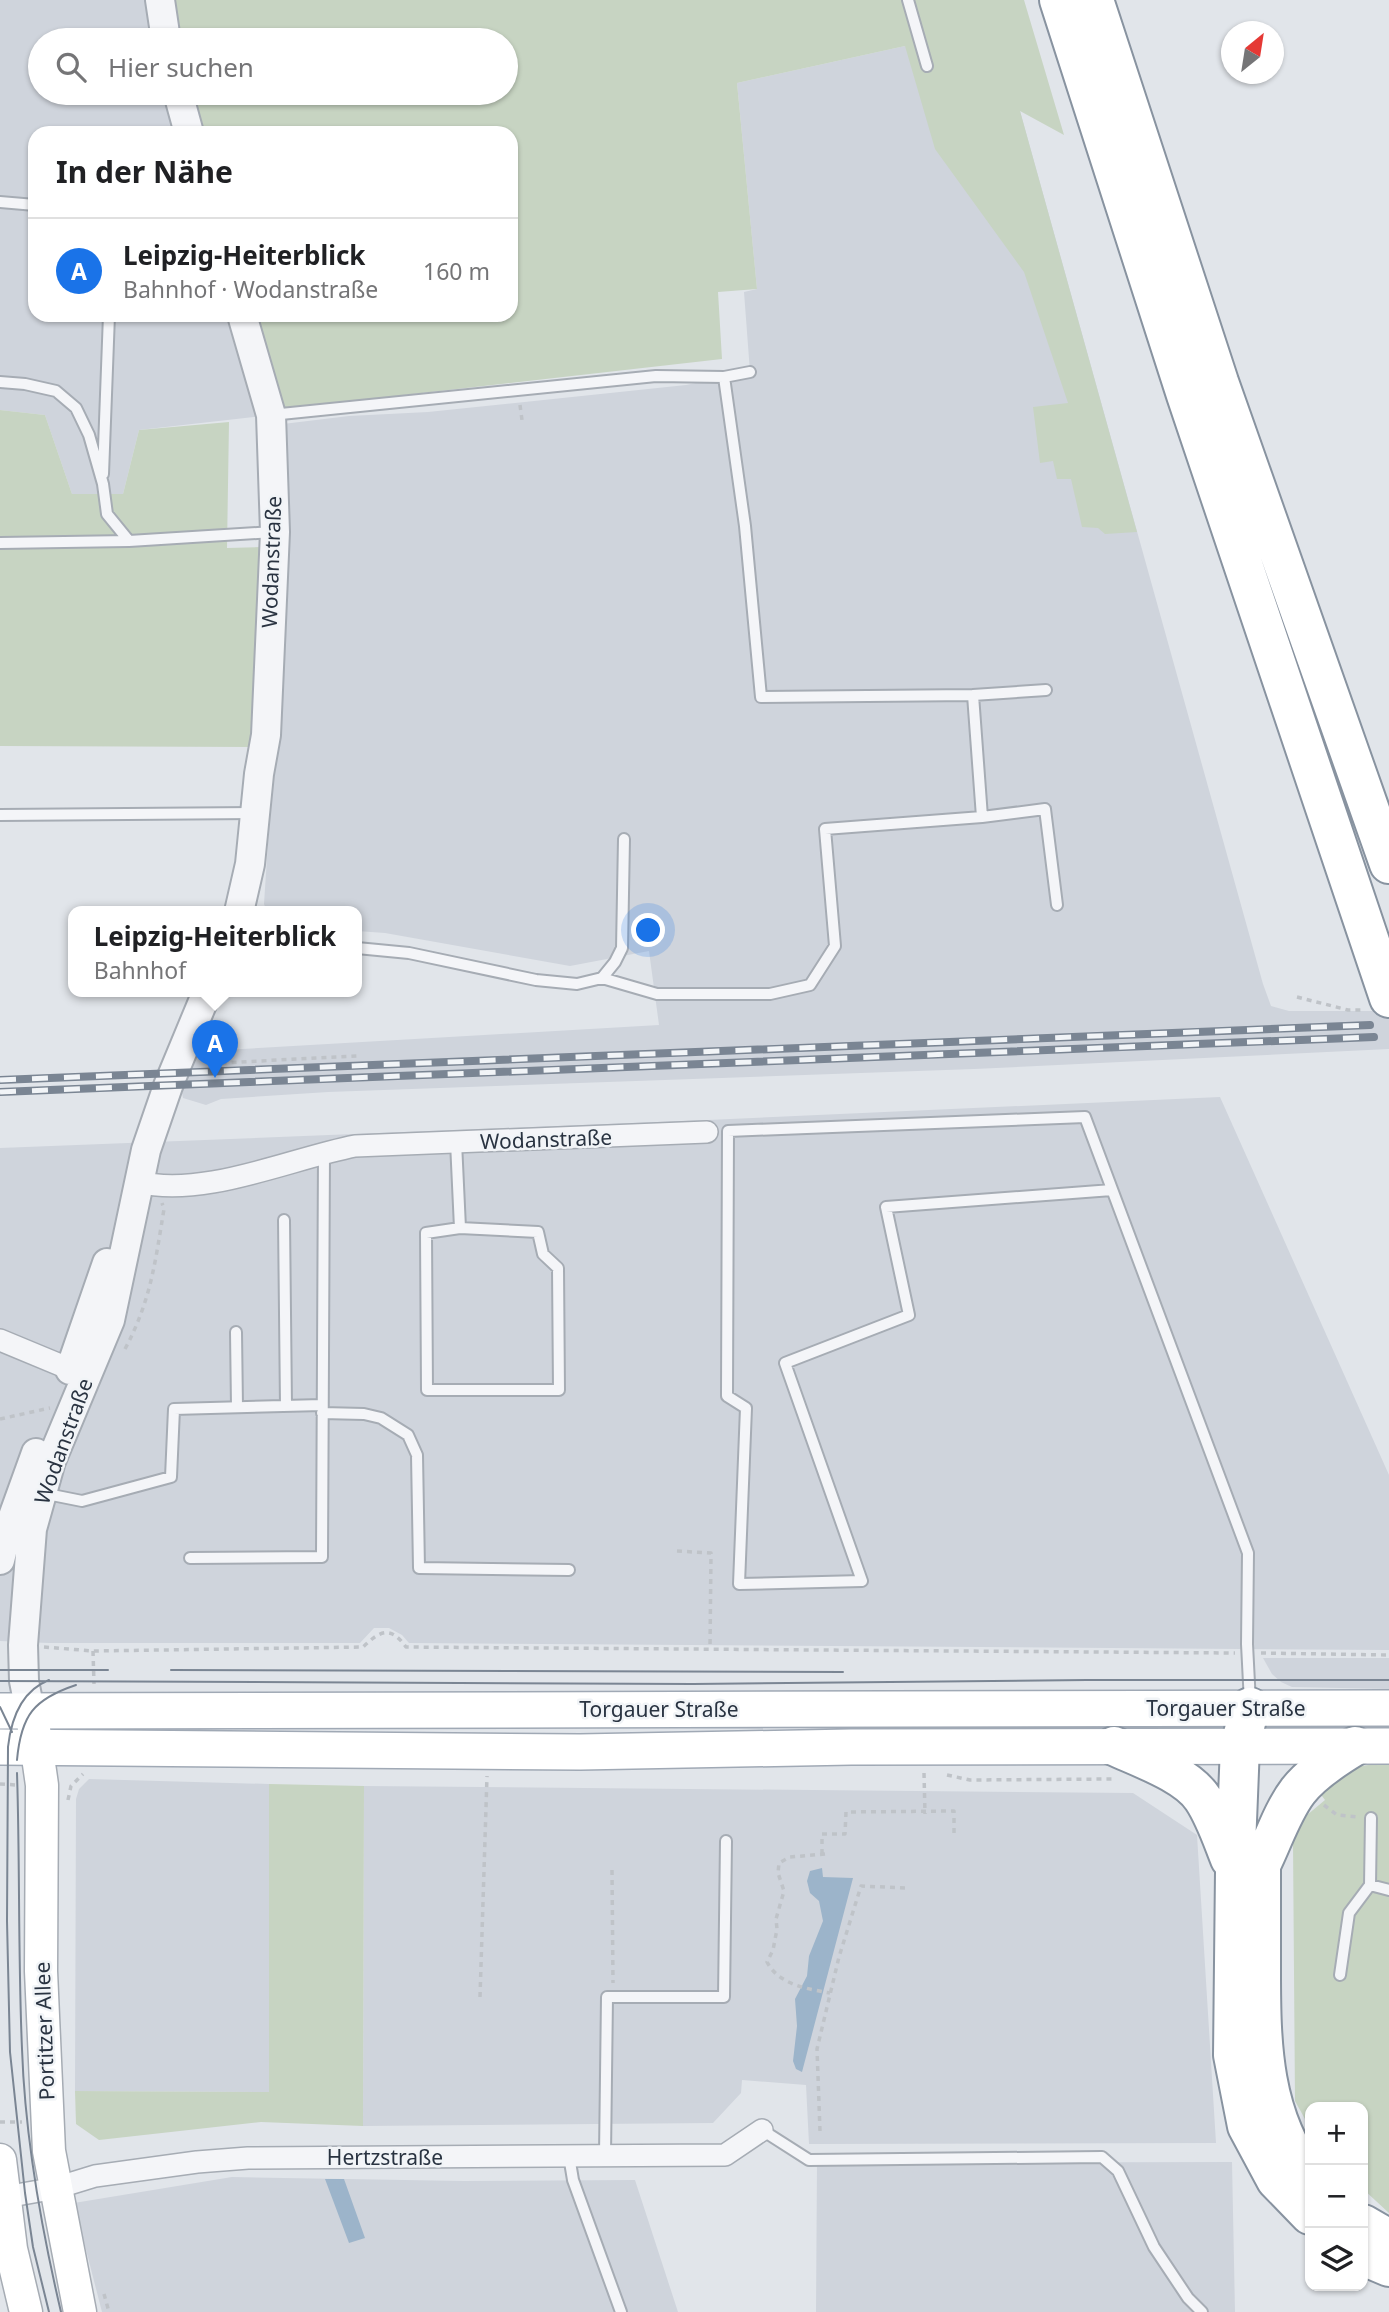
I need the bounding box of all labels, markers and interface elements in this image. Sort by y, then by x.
north arrow [1221,21,1284,84]
search box [28,28,518,105]
icon: search [52,48,90,86]
text: Hier suchen [108,49,254,85]
text: In der Nähe [56,151,233,192]
text: Leipzig-Heiterblick [123,237,365,273]
text: A [71,255,87,287]
text: 160 m [423,255,490,287]
text: Bahnhof · Wodanstraße [123,273,378,305]
street label: Wodanstraße [255,495,287,629]
popup [68,906,362,997]
your location [631,913,665,947]
text: Leipzig-Heiterblick [94,918,336,954]
text: Bahnhof [94,954,186,986]
pin: A [192,1020,238,1078]
street label: Wodanstraße [479,1123,613,1155]
street label: Wodanstraße [27,1374,99,1508]
street label: Torgauer Straße [1146,1694,1306,1722]
street label: Torgauer Straße [579,1695,739,1723]
street label: Portitzer Allee [28,1961,60,2101]
map controls [1305,2102,1368,2291]
button: + [1305,2102,1368,2165]
street label: Hertzstraße [327,2143,443,2171]
button: − [1305,2165,1368,2228]
button: layers [1305,2228,1368,2291]

